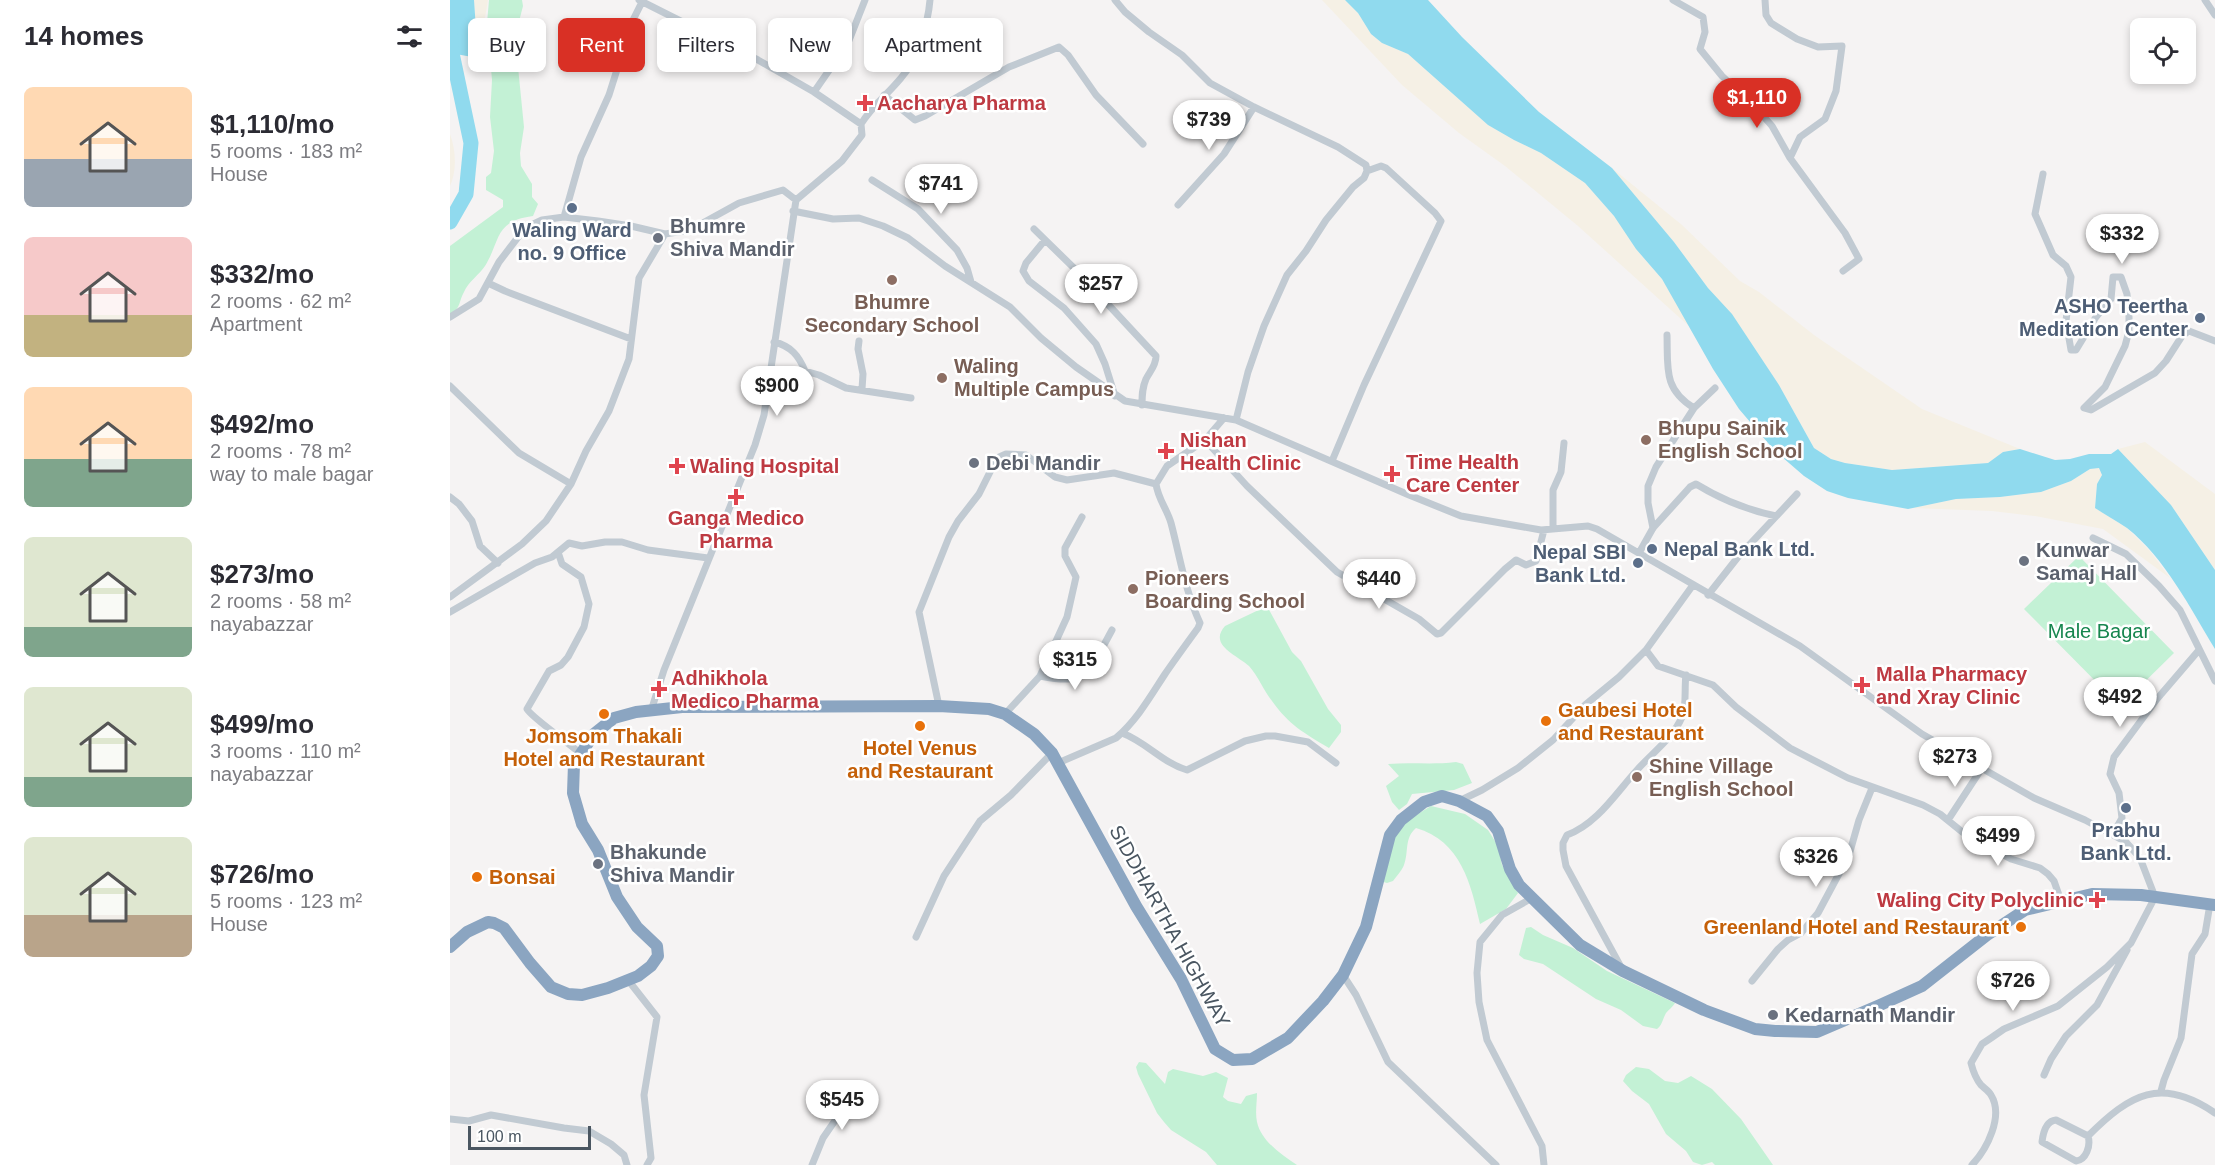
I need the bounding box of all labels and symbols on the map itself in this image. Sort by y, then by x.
pin: $1,110 [1708,78,1806,129]
place label: Aacharya Pharma [877,92,1047,114]
marker: Aacharya Pharma [858,96,872,110]
pin: $739 [1173,100,1245,151]
pin: $741 [905,164,977,215]
marker: Waling Ward no. 9 Office [565,201,579,215]
pin: $332 [2086,214,2158,265]
place label: Bhumre Shiva Mandir [670,215,795,260]
place label: Waling Ward no. 9 Office [512,219,632,264]
marker: Bhumre Shiva Mandir [651,231,665,245]
pin: $257 [1065,264,1137,315]
marker: Bhumre Secondary School [885,273,899,287]
place label: Bhumre Secondary School [805,291,979,336]
place label: ASHO Teertha Meditation Center [2019,295,2189,340]
marker: ASHO Teertha Meditation Center [2193,311,2207,325]
place label: Waling Multiple Campus [954,355,1114,400]
pin: $900 [741,366,813,417]
marker: Waling Multiple Campus [935,371,949,385]
place label: Bhupu Sainik English School [1658,417,1802,462]
place label: Nishan Health Clinic [1180,429,1301,474]
marker: Bhupu Sainik English School [1639,433,1653,447]
marker: Nishan Health Clinic [1157,442,1175,460]
place label: Time Health Care Center [1406,451,1520,496]
place label: Debi Mandir [986,452,1101,474]
place label: Waling Hospital [690,455,839,477]
marker: Debi Mandir [967,456,981,470]
marker: Waling Hospital [668,457,686,475]
marker: Time Health Care Center [1383,465,1401,483]
marker: Ganga Medico Pharma [729,490,743,504]
place label: Ganga Medico Pharma [668,507,804,552]
place label: Nepal Bank Ltd. [1664,538,1815,560]
place label: Kunwar Samaj Hall [2036,539,2137,584]
place label: Nepal SBI Bank Ltd. [1533,541,1626,586]
marker: Nepal Bank Ltd. [1645,542,1659,556]
marker: Kunwar Samaj Hall [2017,554,2031,568]
marker: Nepal SBI Bank Ltd. [1631,556,1645,570]
pin: $440 [1343,559,1415,610]
place label: Pioneers Boarding School [1145,567,1305,612]
marker: Pioneers Boarding School [1126,582,1140,596]
park label: Male Bagar [2048,620,2150,642]
pin: $315 [1039,640,1111,691]
place label: Malla Pharmacy and Xray Clinic [1876,663,2028,708]
place label: Adhikhola Medico Pharma [671,667,820,712]
marker: Malla Pharmacy and Xray Clinic [1853,676,1871,694]
pin: $492 [2084,677,2156,728]
marker: Adhikhola Medico Pharma [652,682,666,696]
place label: Gaubesi Hotel and Restaurant [1558,699,1704,744]
marker: Jomsom Thakali Hotel and Restaurant [597,707,611,721]
marker: Gaubesi Hotel and Restaurant [1539,714,1553,728]
marker: Hotel Venus and Restaurant [913,719,927,733]
place label: Jomsom Thakali Hotel and Restaurant [503,725,705,770]
place label: Hotel Venus and Restaurant [847,737,993,782]
pin: $273 [1919,737,1991,788]
place label: Shine Village English School [1649,755,1793,800]
marker: Shine Village English School [1630,770,1644,784]
marker: Prabhu Bank Ltd. [2119,801,2133,815]
pin: $499 [1962,816,2034,867]
place label: Prabhu Bank Ltd. [2080,819,2172,864]
street label: SIDDHARTHA HIGHWAY [1105,821,1235,1031]
pin: $326 [1780,837,1852,888]
place label: Bhakunde Shiva Mandir [610,841,735,886]
marker: Bhakunde Shiva Mandir [591,857,605,871]
place label: Bonsai [489,866,556,888]
marker: Bonsai [470,870,484,884]
place label: Waling City Polyclinic [1877,889,2084,911]
marker: Waling City Polyclinic [2088,891,2106,909]
place label: Greenland Hotel and Restaurant [1703,916,2009,938]
marker: Greenland Hotel and Restaurant [2014,920,2028,934]
pin: $726 [1977,961,2049,1012]
place label: Kedarnath Mandir [1785,1004,1955,1026]
marker: Kedarnath Mandir [1766,1008,1780,1022]
pin: $545 [806,1080,878,1131]
scale bar [468,1123,591,1150]

